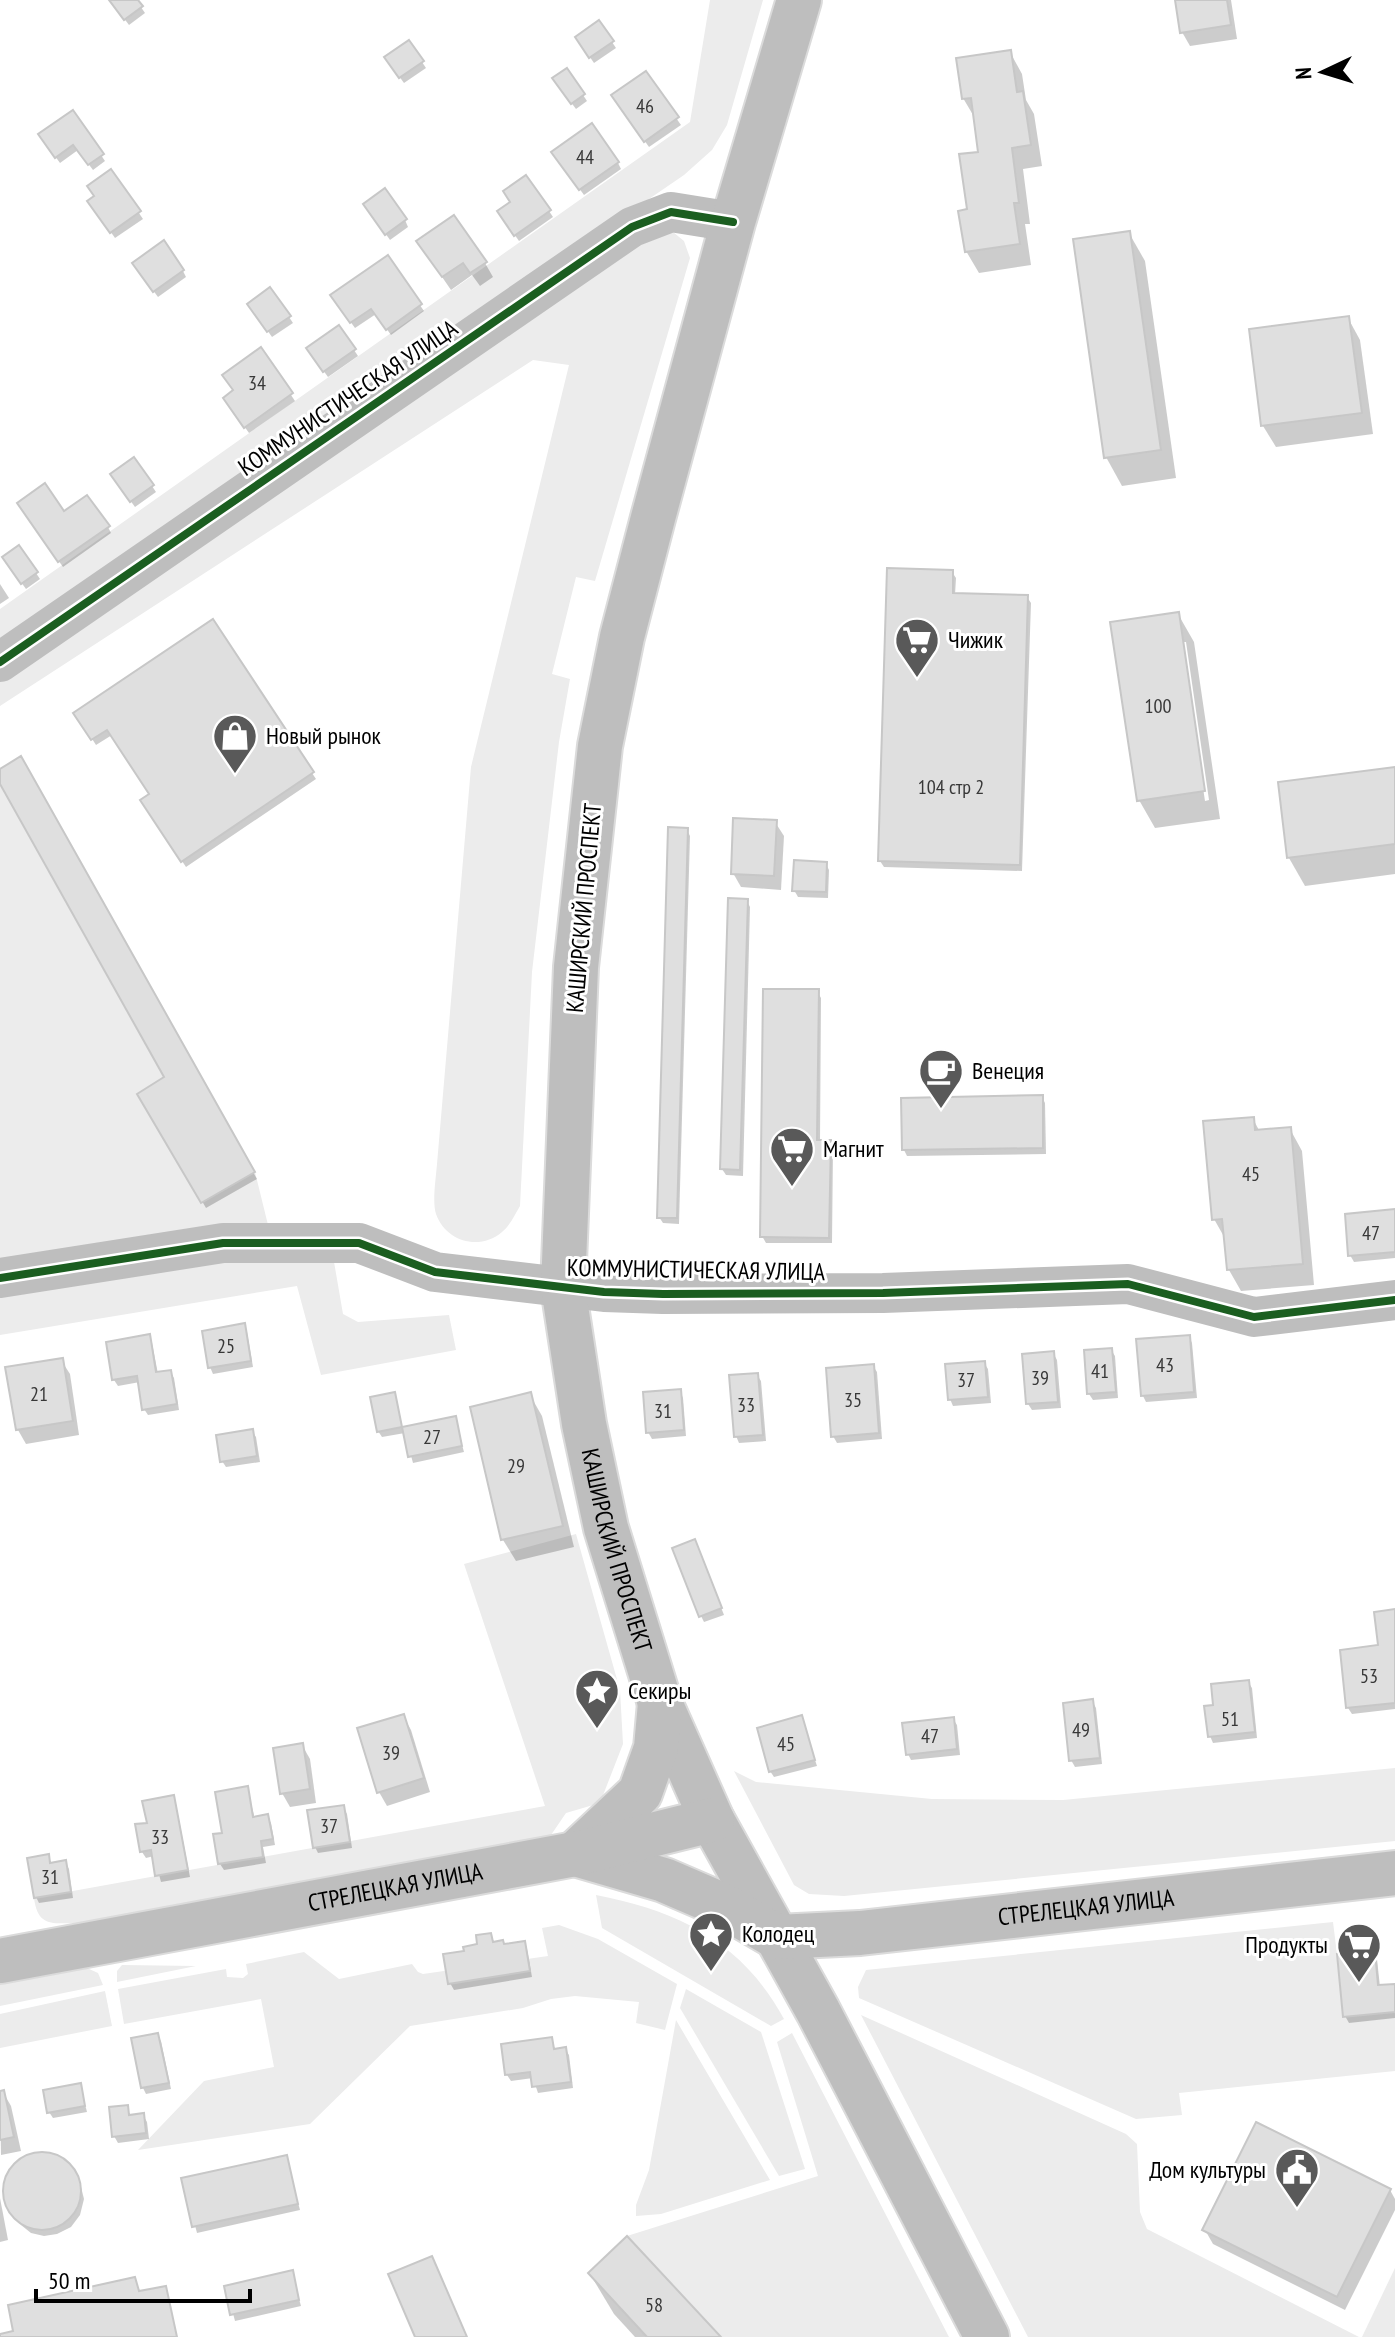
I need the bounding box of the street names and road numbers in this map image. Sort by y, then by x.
street label: КОММУНИСТИЧЕСКАЯ УЛИЦА [232,312,464,483]
street label: КАШИРСКИЙ ПРОСПЕКТ [559,802,608,1014]
street label: КОММУНИСТИЧЕСКАЯ УЛИЦА [567,1252,826,1287]
street label: КАШИРСКИЙ ПРОСПЕКТ [575,1446,659,1656]
street label: СТРЕЛЕЦКАЯ УЛИЦА [305,1855,486,1918]
street label: СТРЕЛЕЦКАЯ УЛИЦА [996,1882,1176,1932]

